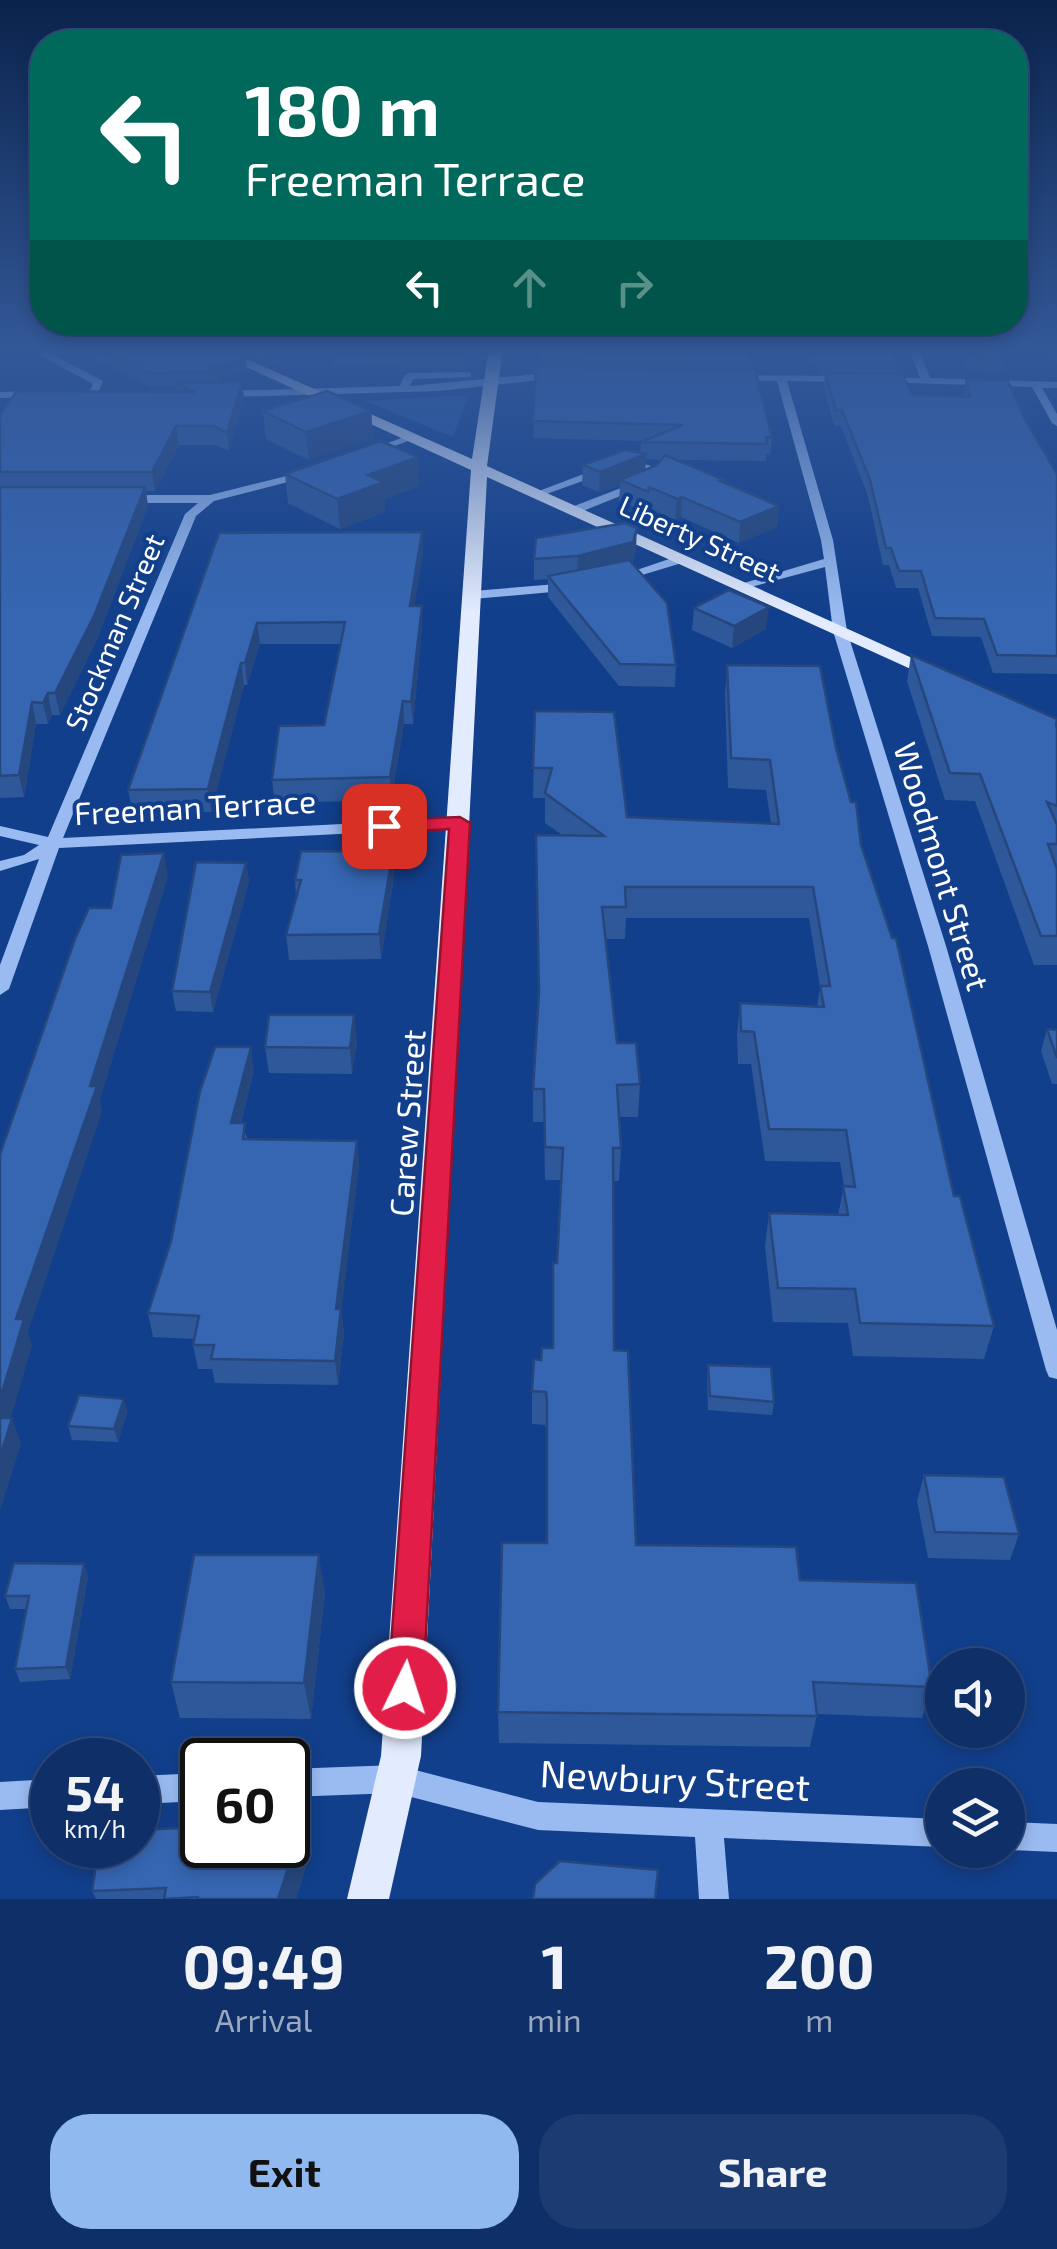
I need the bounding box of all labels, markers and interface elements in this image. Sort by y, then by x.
text: 180 m [245,66,440,150]
icon: left [80,70,210,200]
text: Freeman Terrace [245,151,585,205]
icon: left [397,260,452,315]
icon: ahead [502,260,557,315]
icon: right [607,260,662,315]
street label: Liberty Street [614,487,786,589]
street label: Stockman Street [57,529,171,735]
street label: Woodmont Street [887,737,999,995]
street label: Freeman Terrace [73,781,317,831]
pin [342,784,427,869]
icon: arrive [357,799,412,854]
street label: Carew Street [381,1028,431,1218]
position arrow [353,1636,457,1740]
map controls [925,1648,1025,1868]
button: sound [925,1648,1025,1748]
speed limit sign: 60 [180,1738,310,1868]
street label: Newbury Street [539,1749,811,1809]
text: 54 [65,1761,125,1821]
button: layers [925,1768,1025,1868]
text: km/h [64,1813,126,1843]
text: 09:49 [182,1929,345,2001]
text: 1 [541,1929,567,2001]
text: 200 [764,1929,875,2001]
text: Arrival [215,2000,312,2038]
text: min [527,2000,582,2038]
text: m [805,2000,833,2038]
button: Exit [50,2114,519,2229]
button: Share [539,2114,1007,2229]

